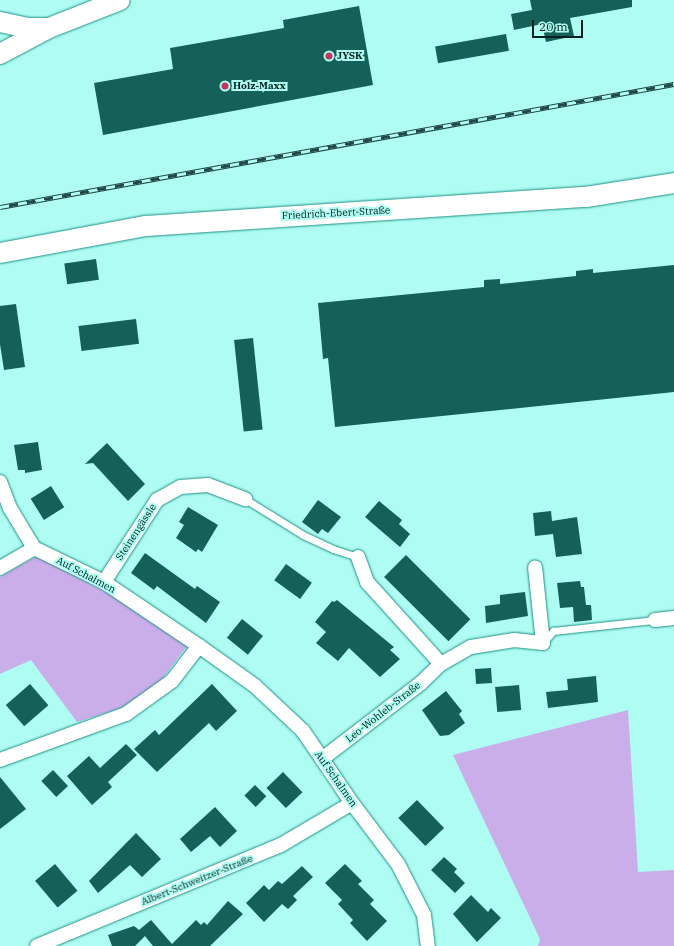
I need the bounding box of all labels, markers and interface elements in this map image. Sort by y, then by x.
scale bar [534,12,585,38]
text: 20 m [539,19,568,34]
place label: JYSK [337,50,363,62]
marker: JYSK [324,51,334,61]
place label: Holz-Maxx [233,80,286,92]
marker: Holz-Maxx [220,81,230,91]
street label: Friedrich-Ebert-Straße [281,204,391,222]
street label: Steinengässle [113,501,159,563]
street label: Auf Schalmen [54,554,118,596]
street label: Leo-Wohleb-Straße [343,679,423,745]
street label: Auf Schalmen [312,749,360,809]
street label: Albert-Schweitzer-Straße [140,852,254,908]

